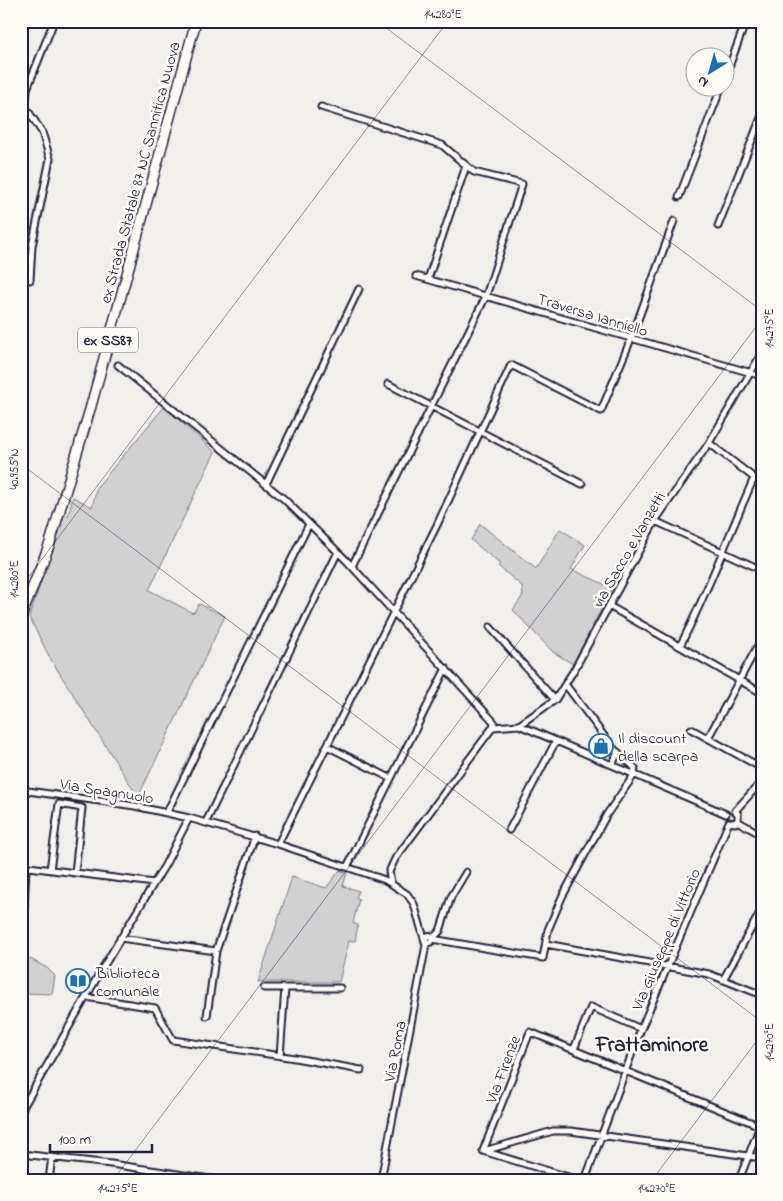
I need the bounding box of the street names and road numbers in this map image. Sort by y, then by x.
street label: ex Strada Statale 87 NC Sannitica Nuova [94,39,187,306]
street label: Traversa Ianniello [534,288,651,344]
road number: ex SS87 [78,328,138,352]
street label: via Sacco e Vanzetti [587,488,673,612]
street label: Via Spagnuolo [57,773,155,811]
street label: Via Giuseppe di Vittorio [626,865,708,1015]
street label: Via Roma [378,1019,414,1085]
street label: Via Firenze [480,1032,528,1108]

